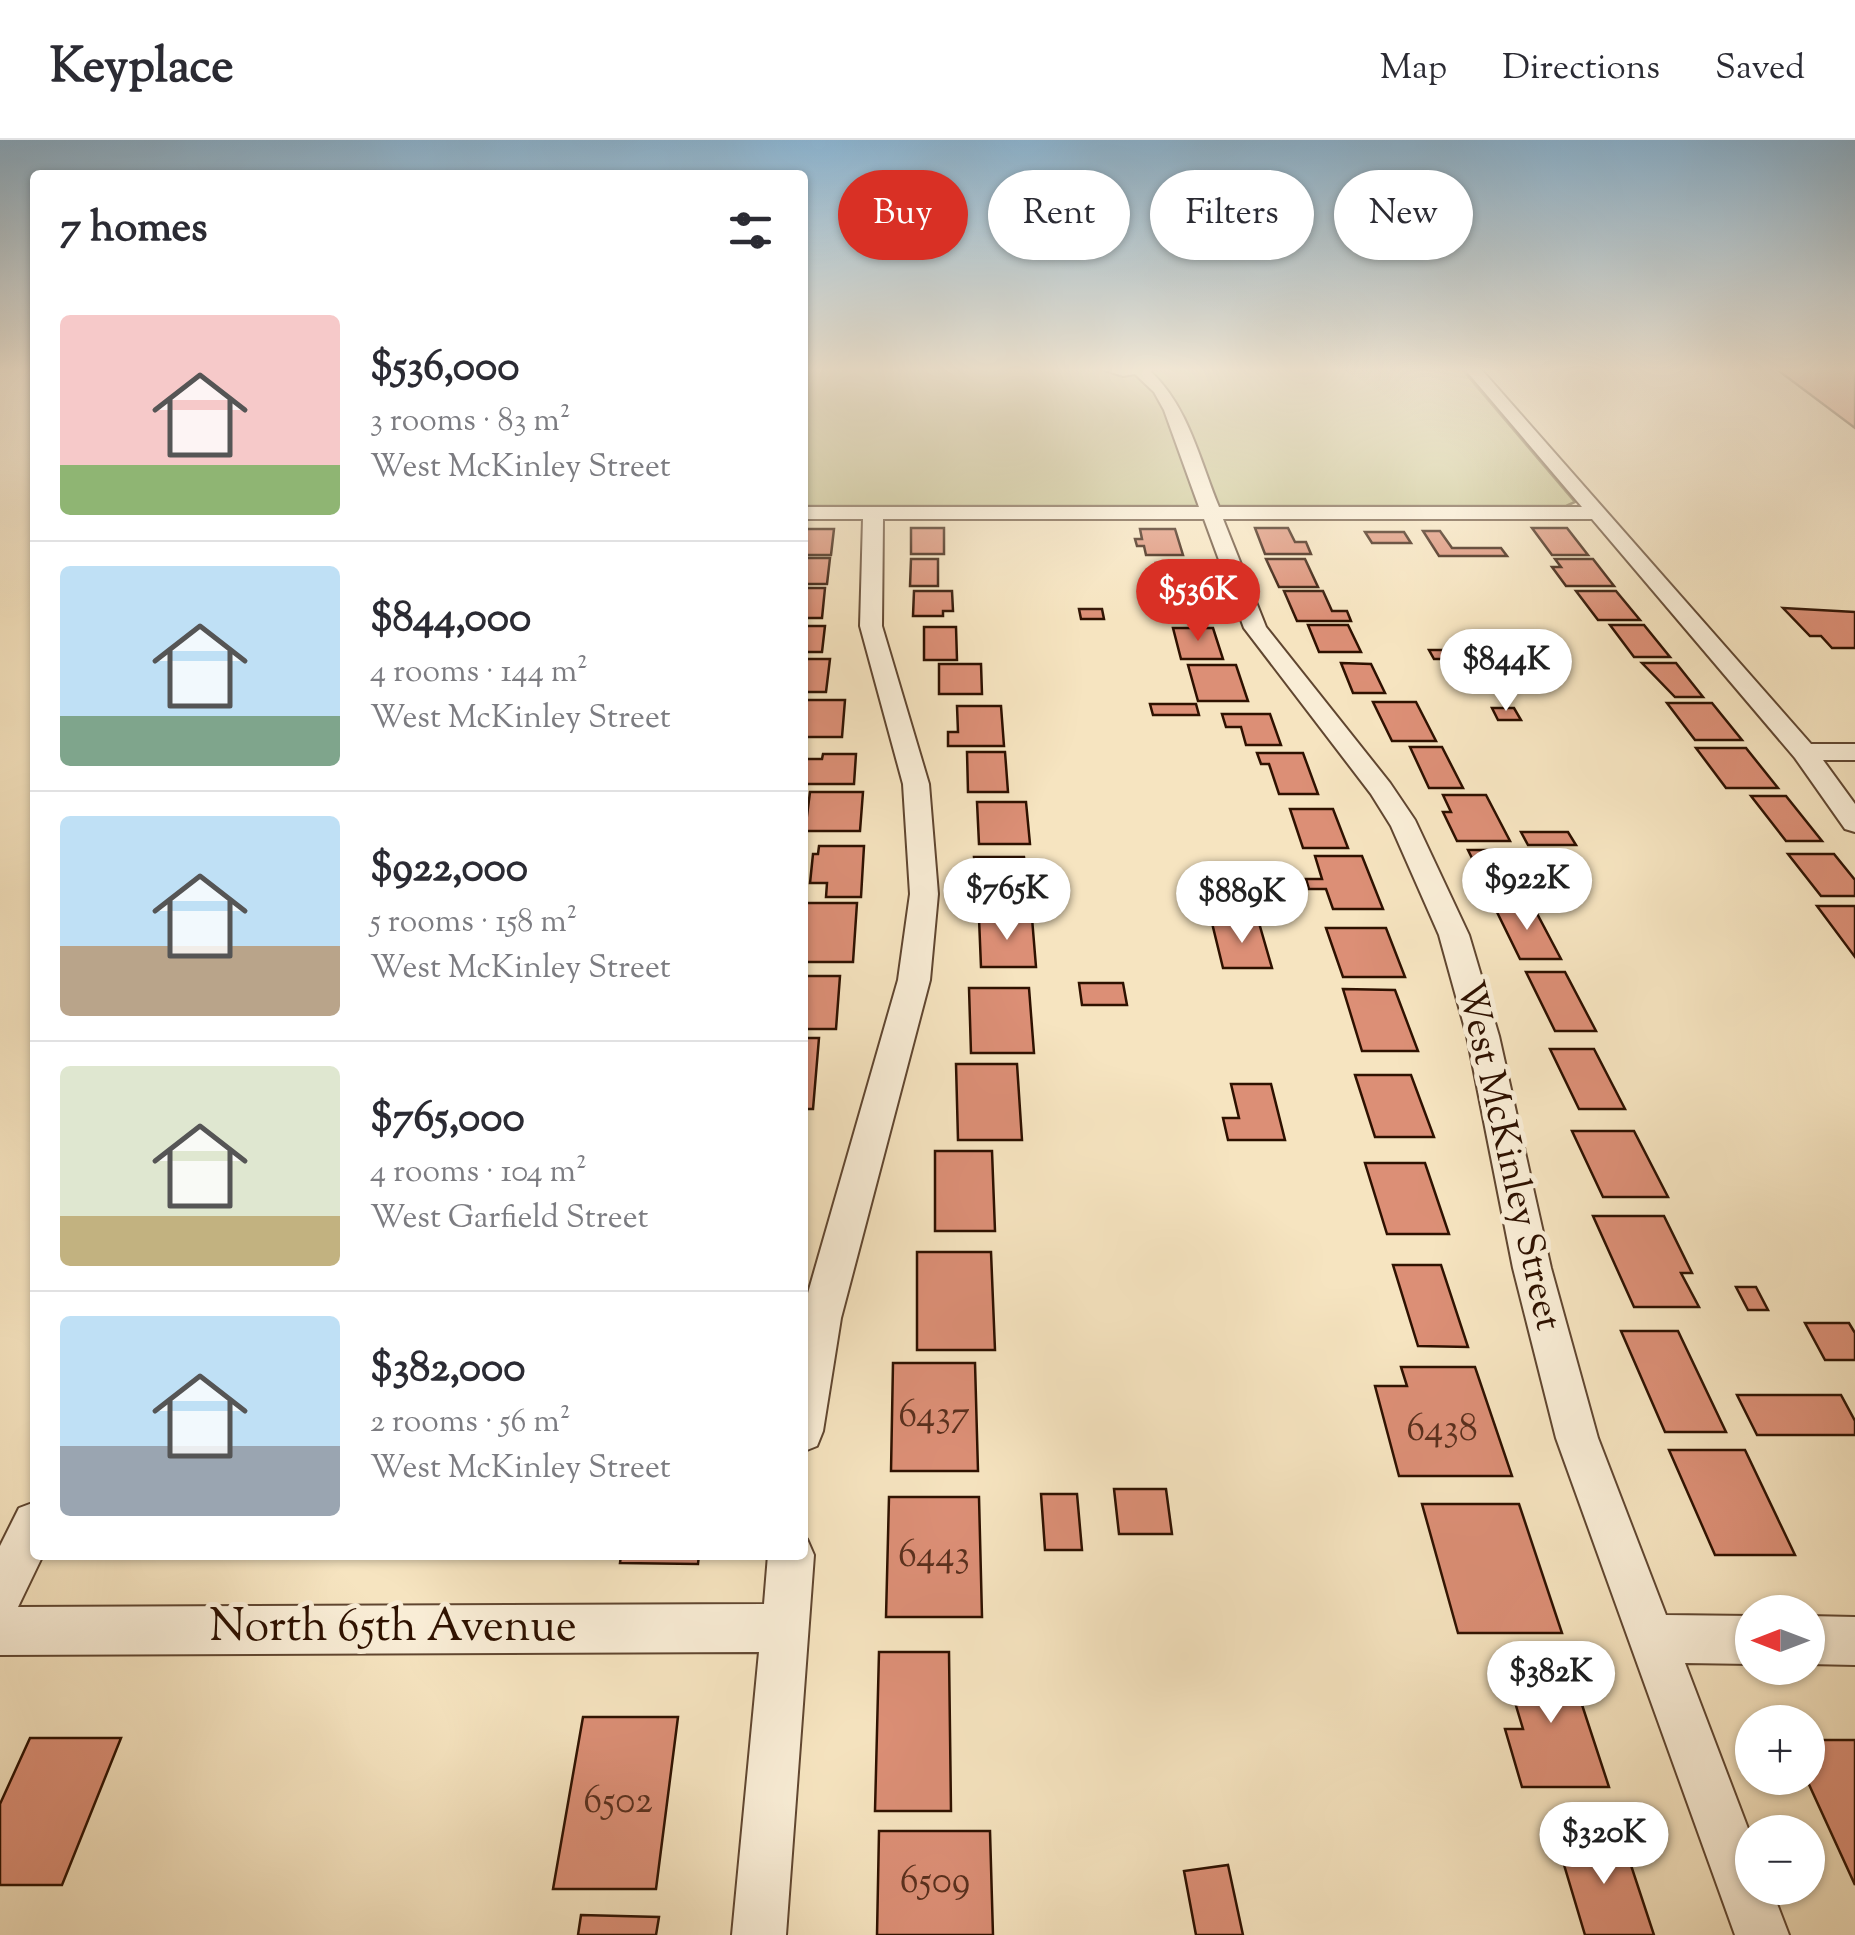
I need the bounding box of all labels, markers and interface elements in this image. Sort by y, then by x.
text: Keyplace [50,35,234,104]
text: Map [1380,44,1447,95]
text: Directions [1502,44,1660,95]
text: Saved [1715,44,1805,95]
chip: Buy [838,170,968,260]
chip: Rent [988,170,1130,260]
chip: Filters [1150,170,1314,260]
chip: New [1334,170,1473,260]
text: 7 homes [60,200,208,260]
icon: filters [723,203,778,258]
text: $536,000 [370,339,519,399]
icon: home [140,355,260,475]
text: 3 rooms · 83 m² [370,399,570,445]
text: West McKinley Street [370,445,671,491]
pin: $536K [1128,559,1268,644]
text: $536K [1158,568,1238,614]
text: $844,000 [370,590,531,650]
icon: home [140,606,260,726]
pin: $844K [1436,629,1576,714]
text: $844K [1462,638,1550,684]
text: 4 rooms · 144 m² [370,650,588,696]
text: West McKinley Street [370,696,671,742]
text: $922,000 [370,840,528,900]
pin: $922K [1457,848,1597,933]
icon: home [140,856,260,976]
text: $922K [1484,857,1570,903]
pin: $765K [937,858,1077,943]
pin: $889K [1172,861,1312,946]
text: $765K [965,867,1049,913]
text: $889K [1198,870,1286,916]
text: 5 rooms · 158 m² [370,900,577,946]
text: West McKinley Street [370,946,671,992]
street label: West McKinley Street [1441,976,1573,1336]
text: $765,000 [370,1090,525,1150]
icon: home [140,1106,260,1226]
text: 4 rooms · 104 m² [370,1150,587,1196]
text: West Garfield Street [370,1196,648,1242]
text: $382,000 [370,1340,526,1400]
icon: home [140,1356,260,1476]
house number: 6437 [898,1390,970,1444]
text: 2 rooms · 56 m² [370,1400,570,1446]
house number: 6438 [1406,1404,1478,1458]
text: West McKinley Street [370,1446,671,1492]
house number: 6443 [898,1530,970,1584]
north arrow [1735,1595,1825,1685]
map controls [1735,1595,1825,1905]
street label: North 65th Avenue [209,1597,577,1662]
pin: $382K [1481,1641,1621,1726]
text: $382K [1509,1650,1593,1696]
button: + [1735,1705,1825,1795]
house number: 6502 [583,1776,653,1830]
pin: $320K [1534,1802,1674,1887]
text: $320K [1561,1811,1647,1857]
button: − [1735,1815,1825,1905]
house number: 6509 [900,1856,970,1910]

